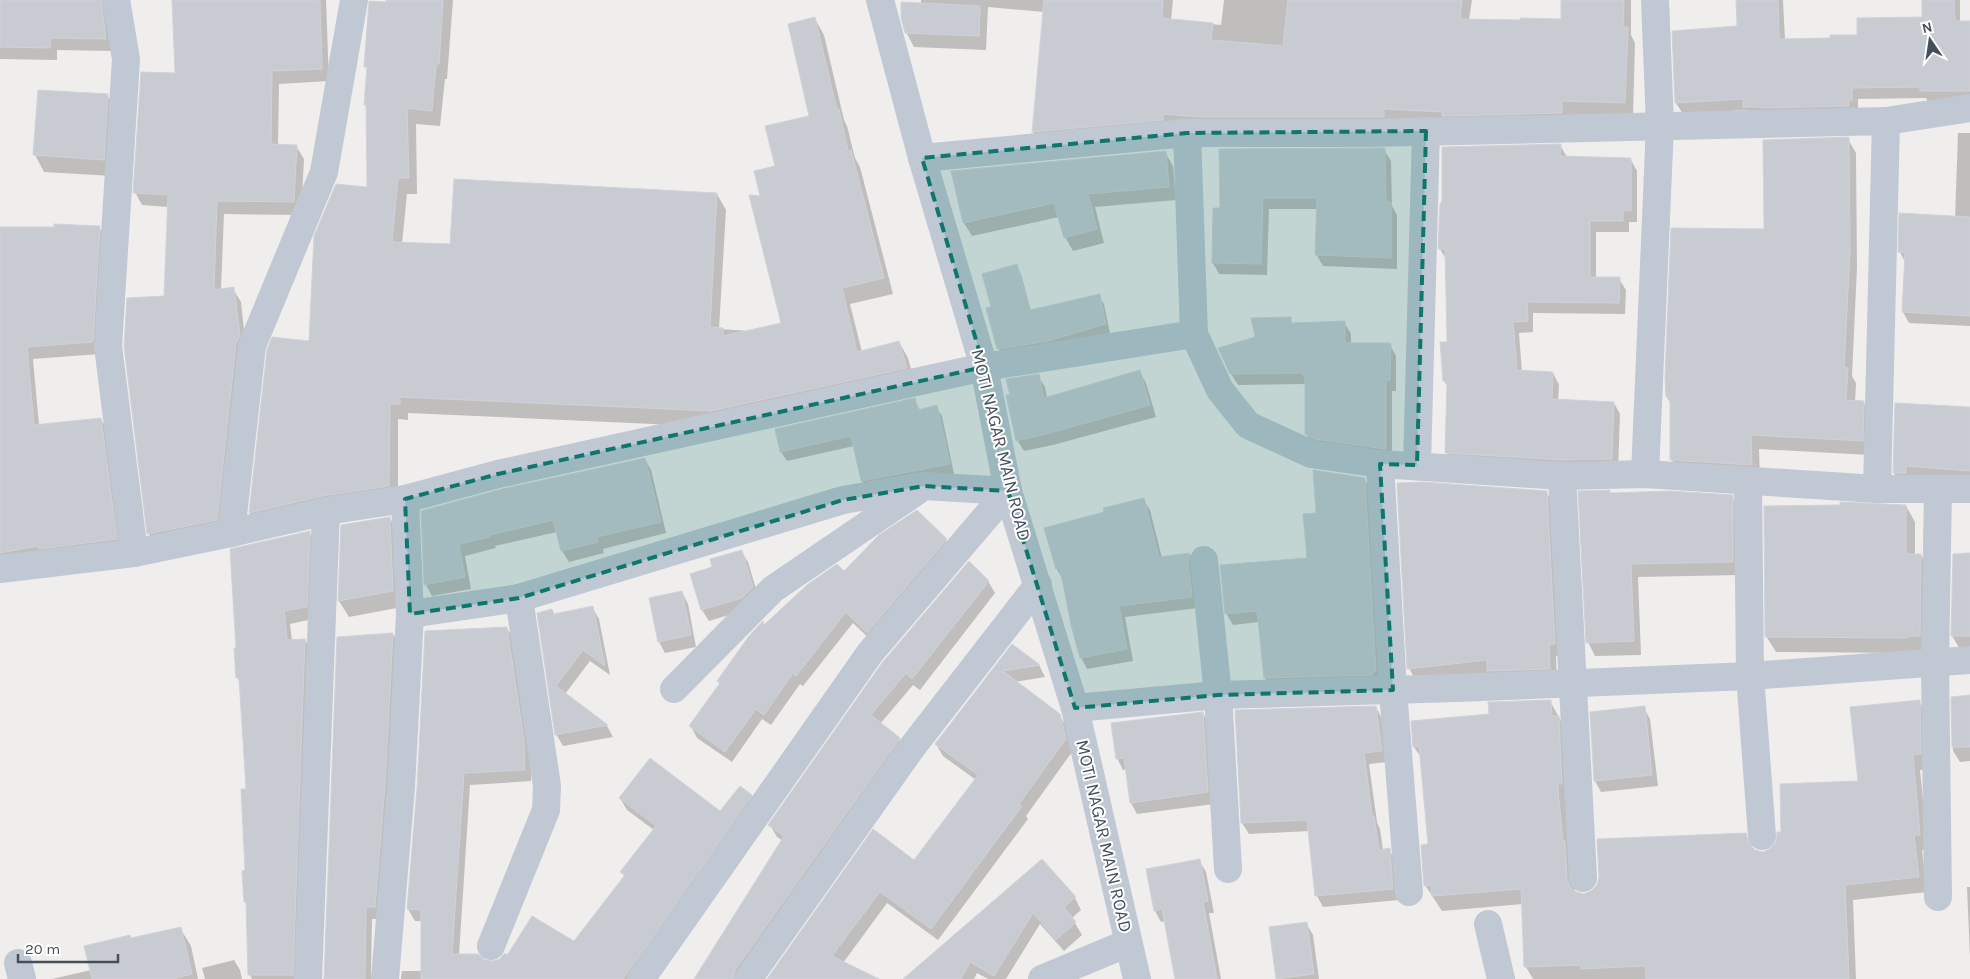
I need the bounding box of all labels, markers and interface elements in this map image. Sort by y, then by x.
north arrow [1905,15,1955,65]
text: N [1920,18,1934,37]
street label: MOTI NAGAR MAIN ROAD [966,347,1036,543]
street label: MOTI NAGAR MAIN ROAD [1071,737,1137,935]
scale bar [18,932,118,964]
text: 20 m [25,940,60,958]

